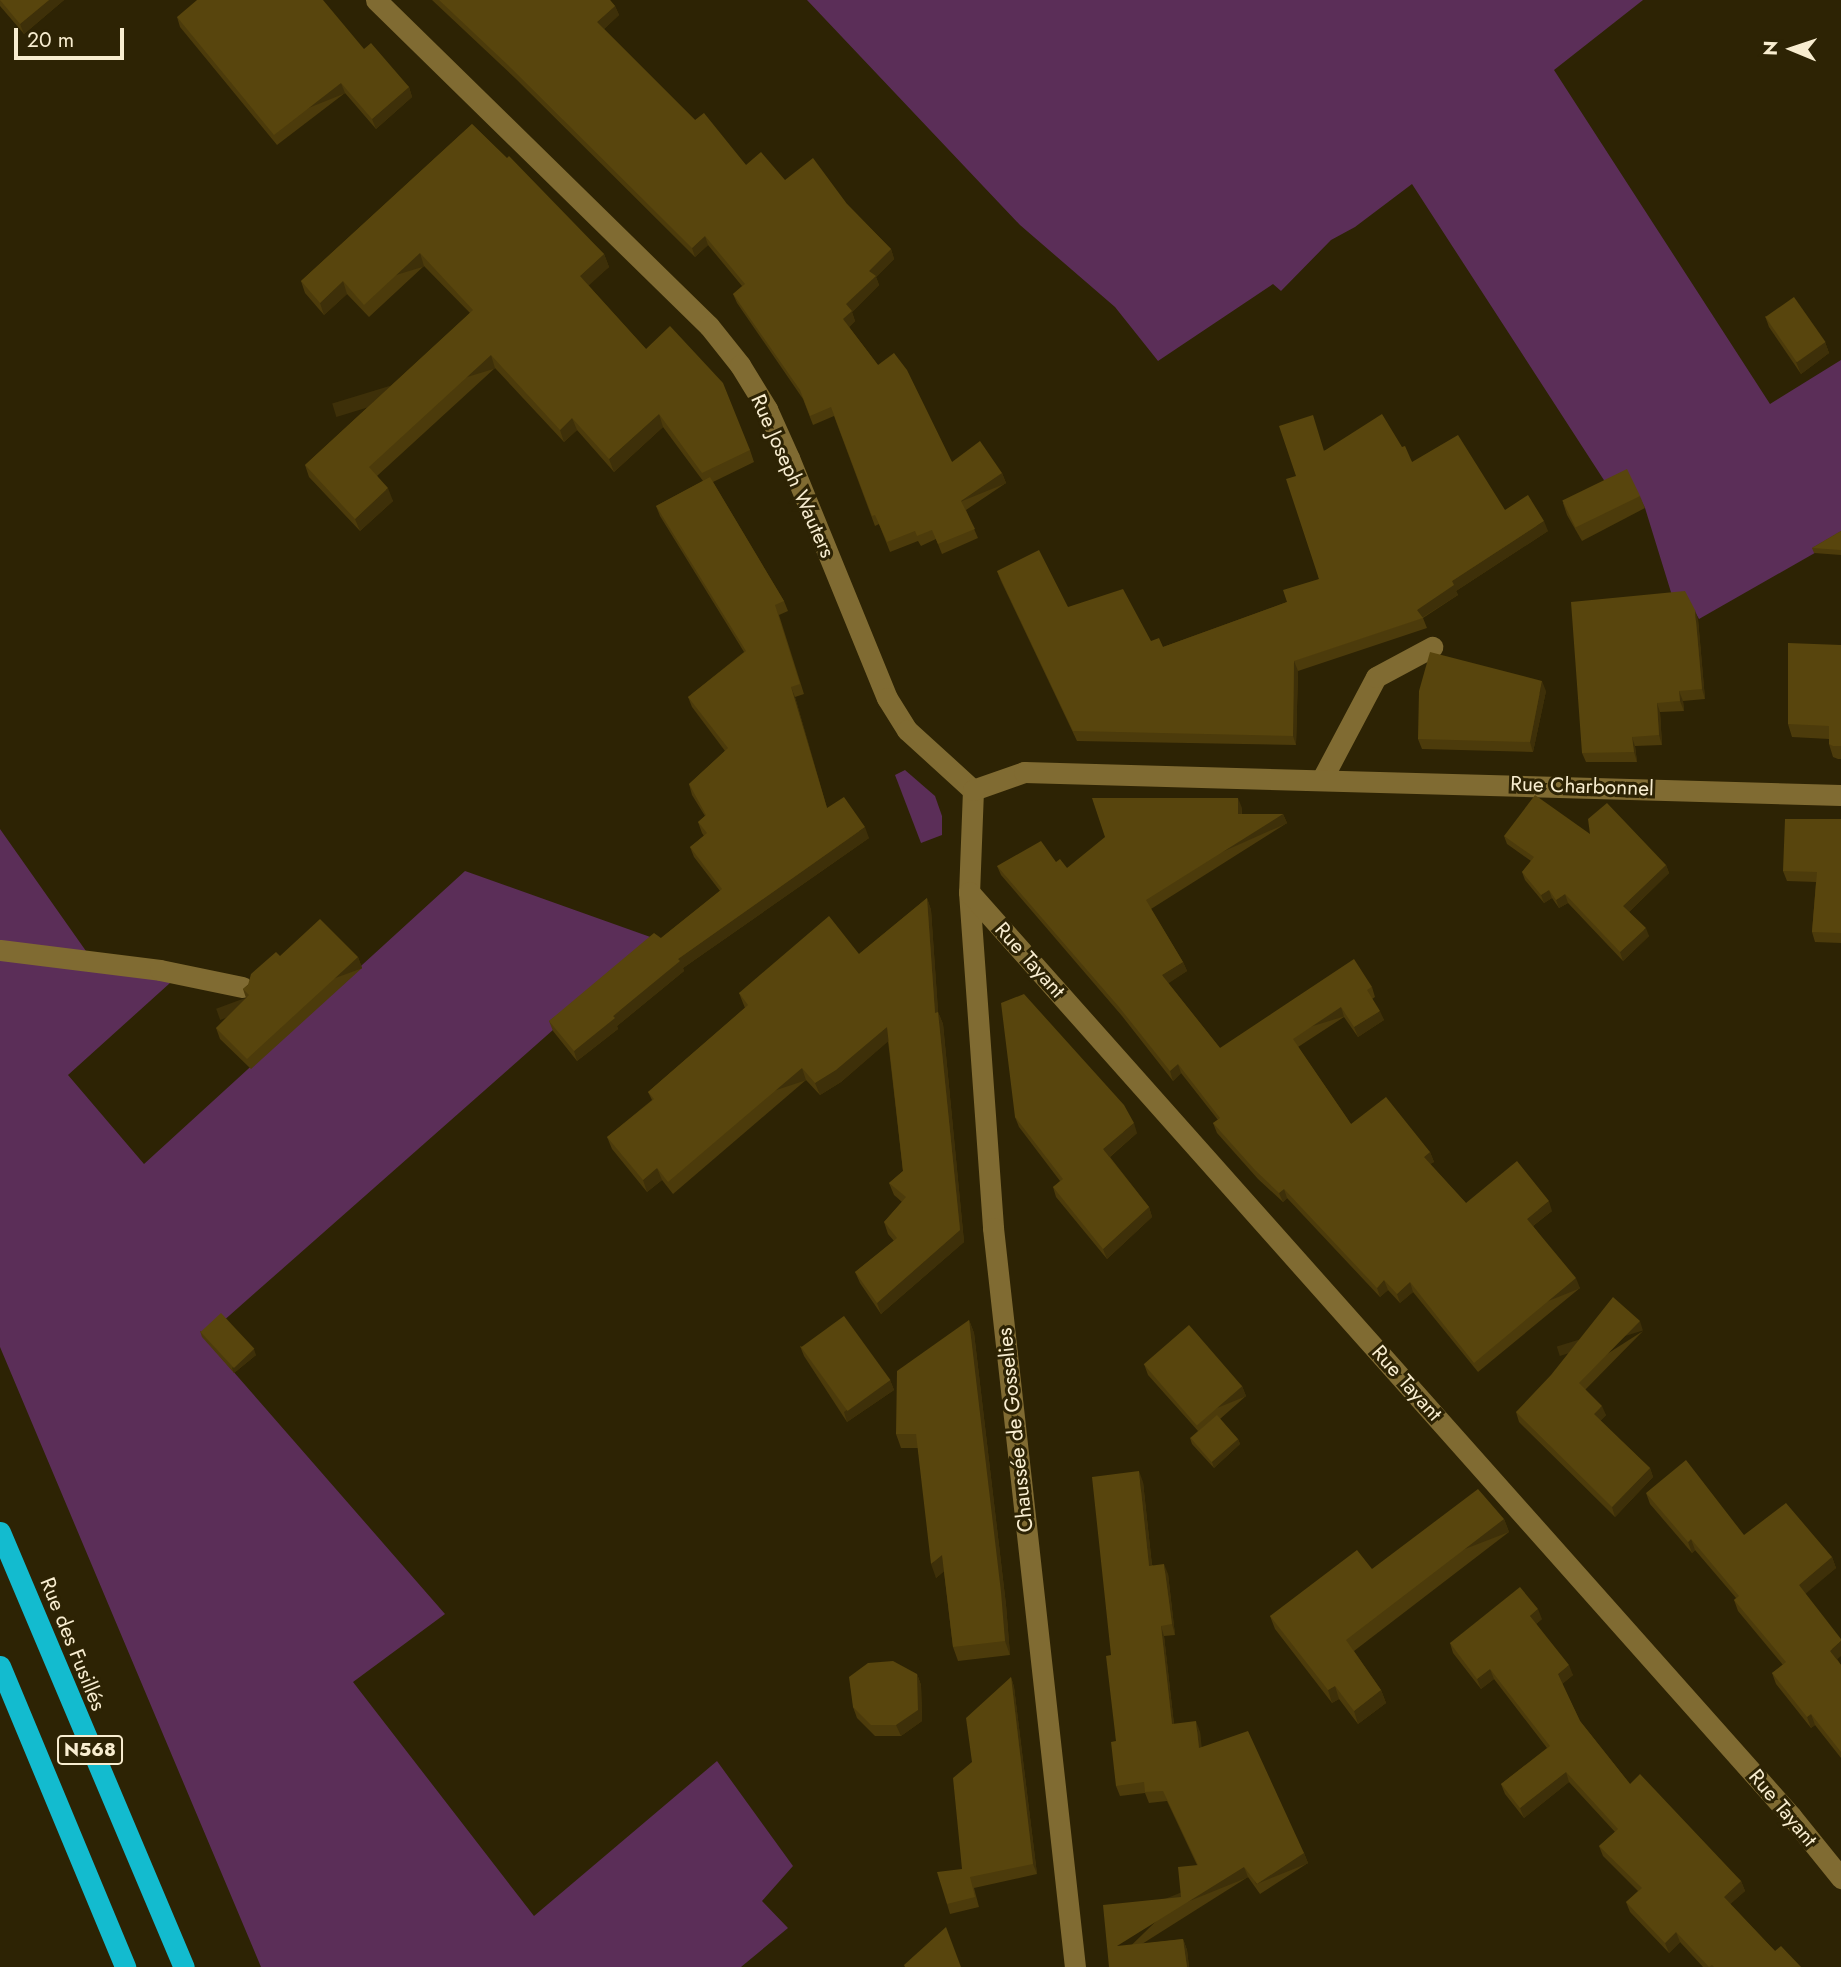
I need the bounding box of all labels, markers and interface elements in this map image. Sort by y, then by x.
scale bar [18,14,128,58]
north arrow [1757,14,1827,84]
text: 20 m [27,25,74,55]
text: N [1757,40,1784,56]
street label: Rue Joseph Wauters [746,390,840,562]
street label: Rue Charbonnel [1510,771,1654,801]
street label: Rue Tayant [990,917,1070,1003]
street label: Chaussée de Gosselies [992,1326,1038,1534]
street label: Rue Tayant [1367,1340,1447,1426]
street label: Rue des Fusillés [35,1574,111,1714]
road number: N568 [57,1734,123,1766]
street label: Rue Tayant [1743,1764,1823,1852]

